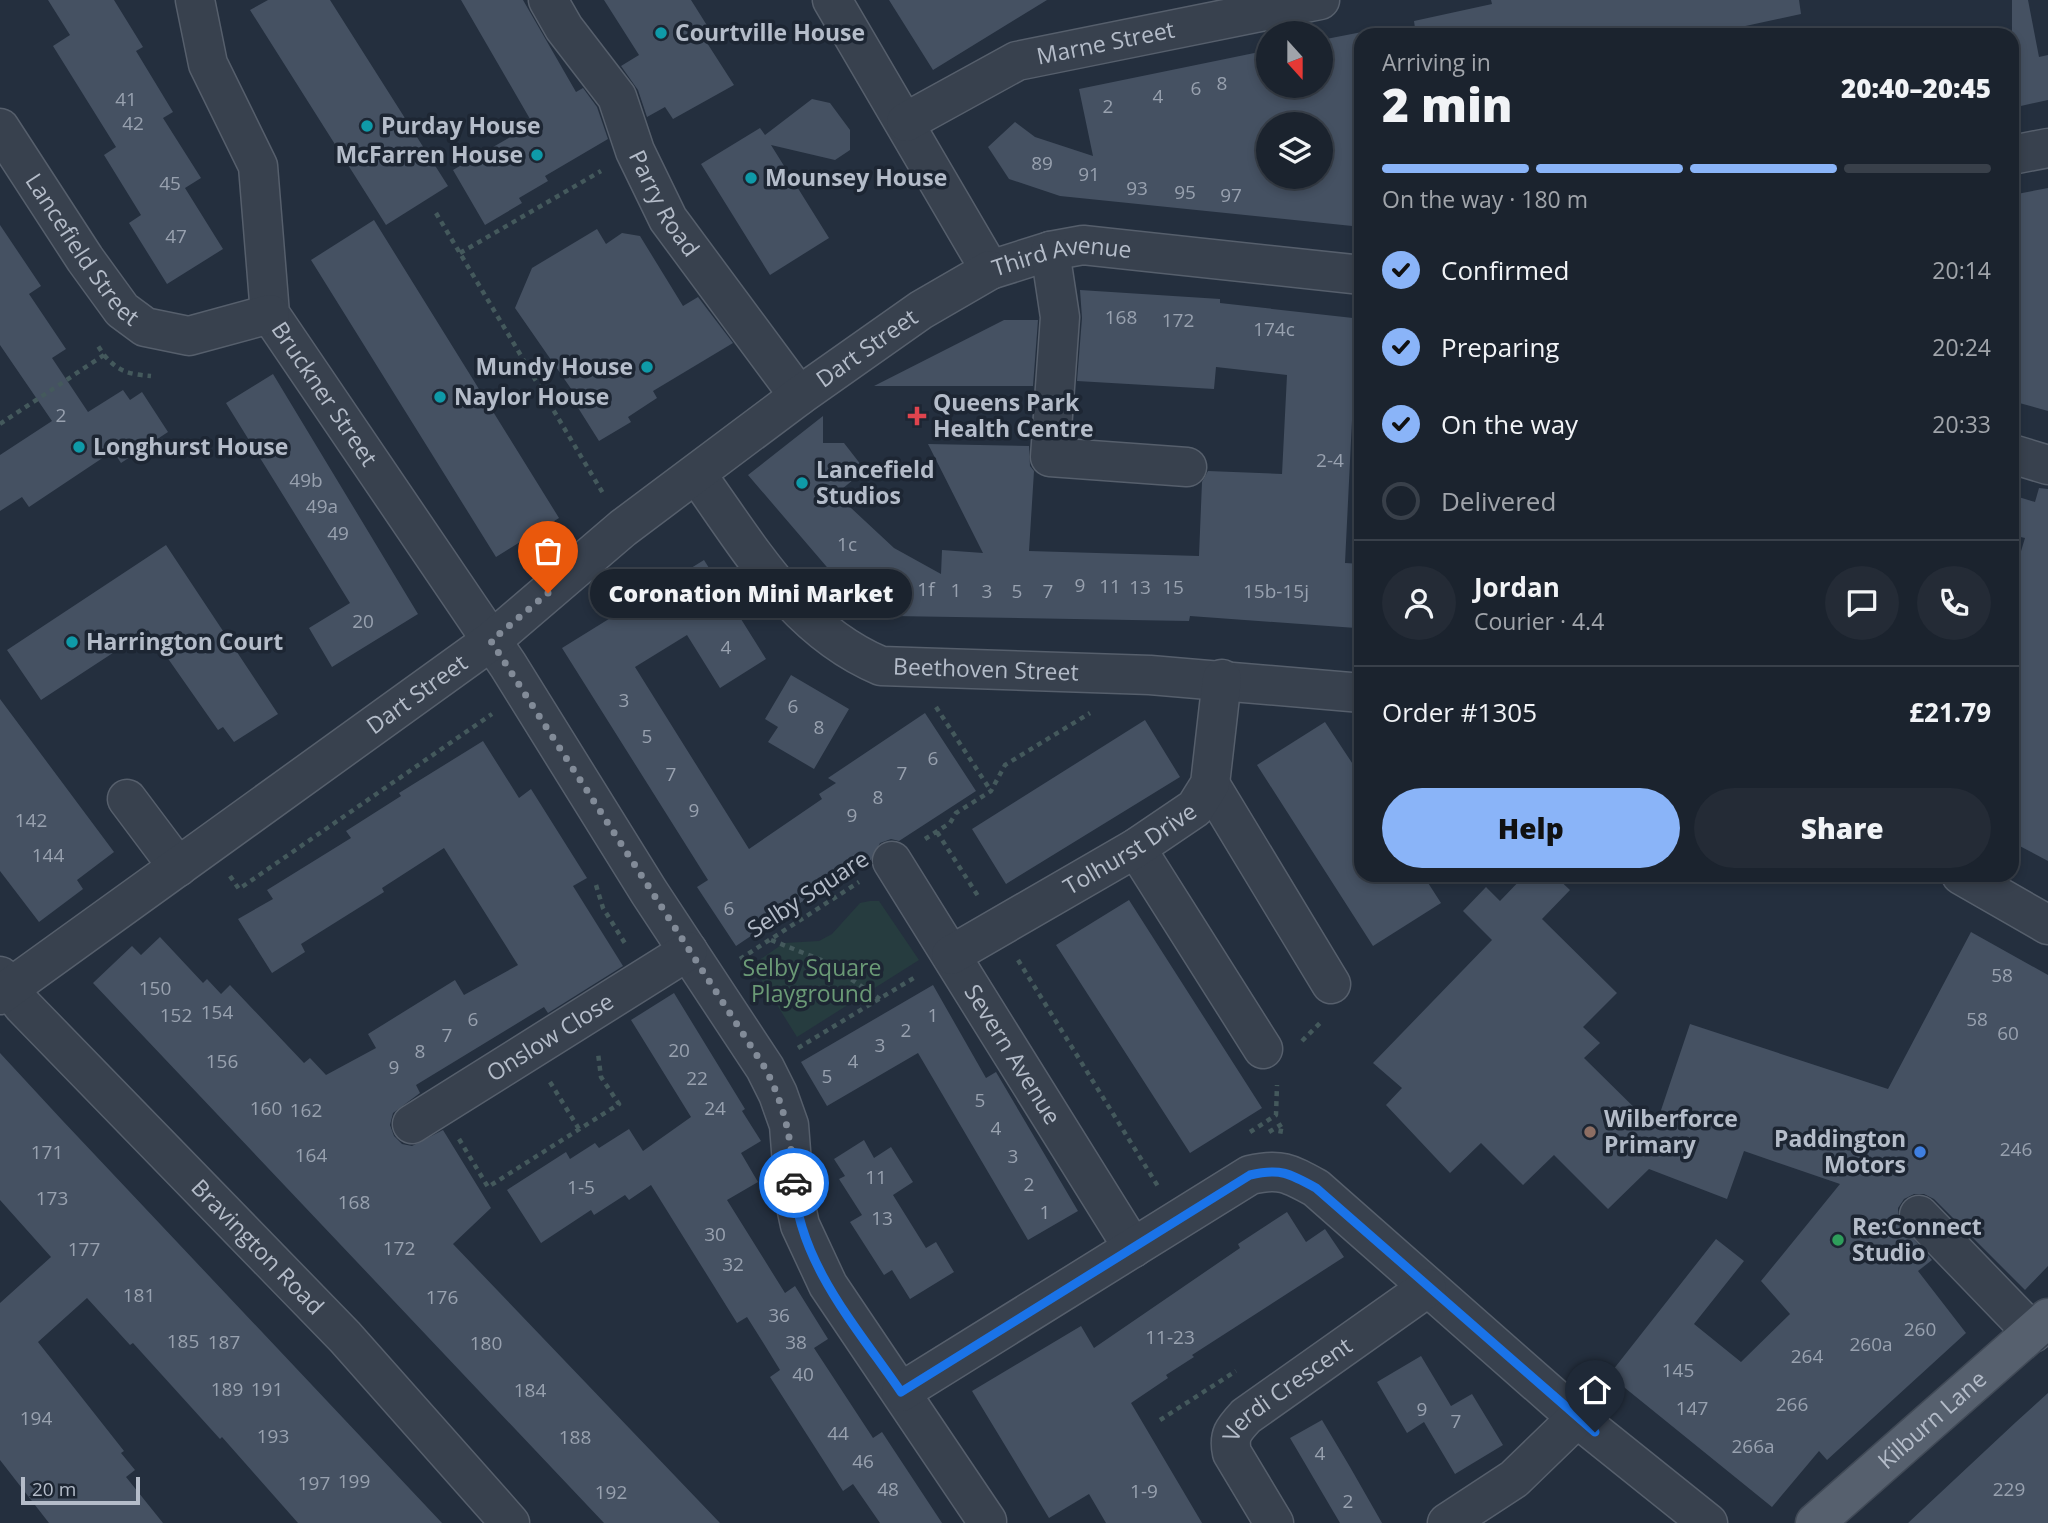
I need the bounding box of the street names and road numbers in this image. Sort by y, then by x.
street label: Marne Street [1034,13,1177,72]
street label: Parry Road [622,144,707,263]
street label: Lancefield Street [19,167,146,333]
street label: Third Avenue [988,228,1133,283]
street label: Dart Street [809,301,923,394]
street label: Bruckner Street [265,315,385,472]
street label: Dart Street [359,646,473,741]
street label: Beethoven Street [893,649,1079,688]
street label: Tolhurst Drive [1057,795,1202,902]
street label: Selby Square [741,842,874,944]
street label: Severn Avenue [958,978,1069,1130]
street label: Onslow Close [480,985,619,1089]
street label: Bravington Road [185,1171,332,1321]
street label: Verdi Crescent [1214,1329,1358,1446]
street label: Kilburn Lane [1870,1363,1993,1476]

